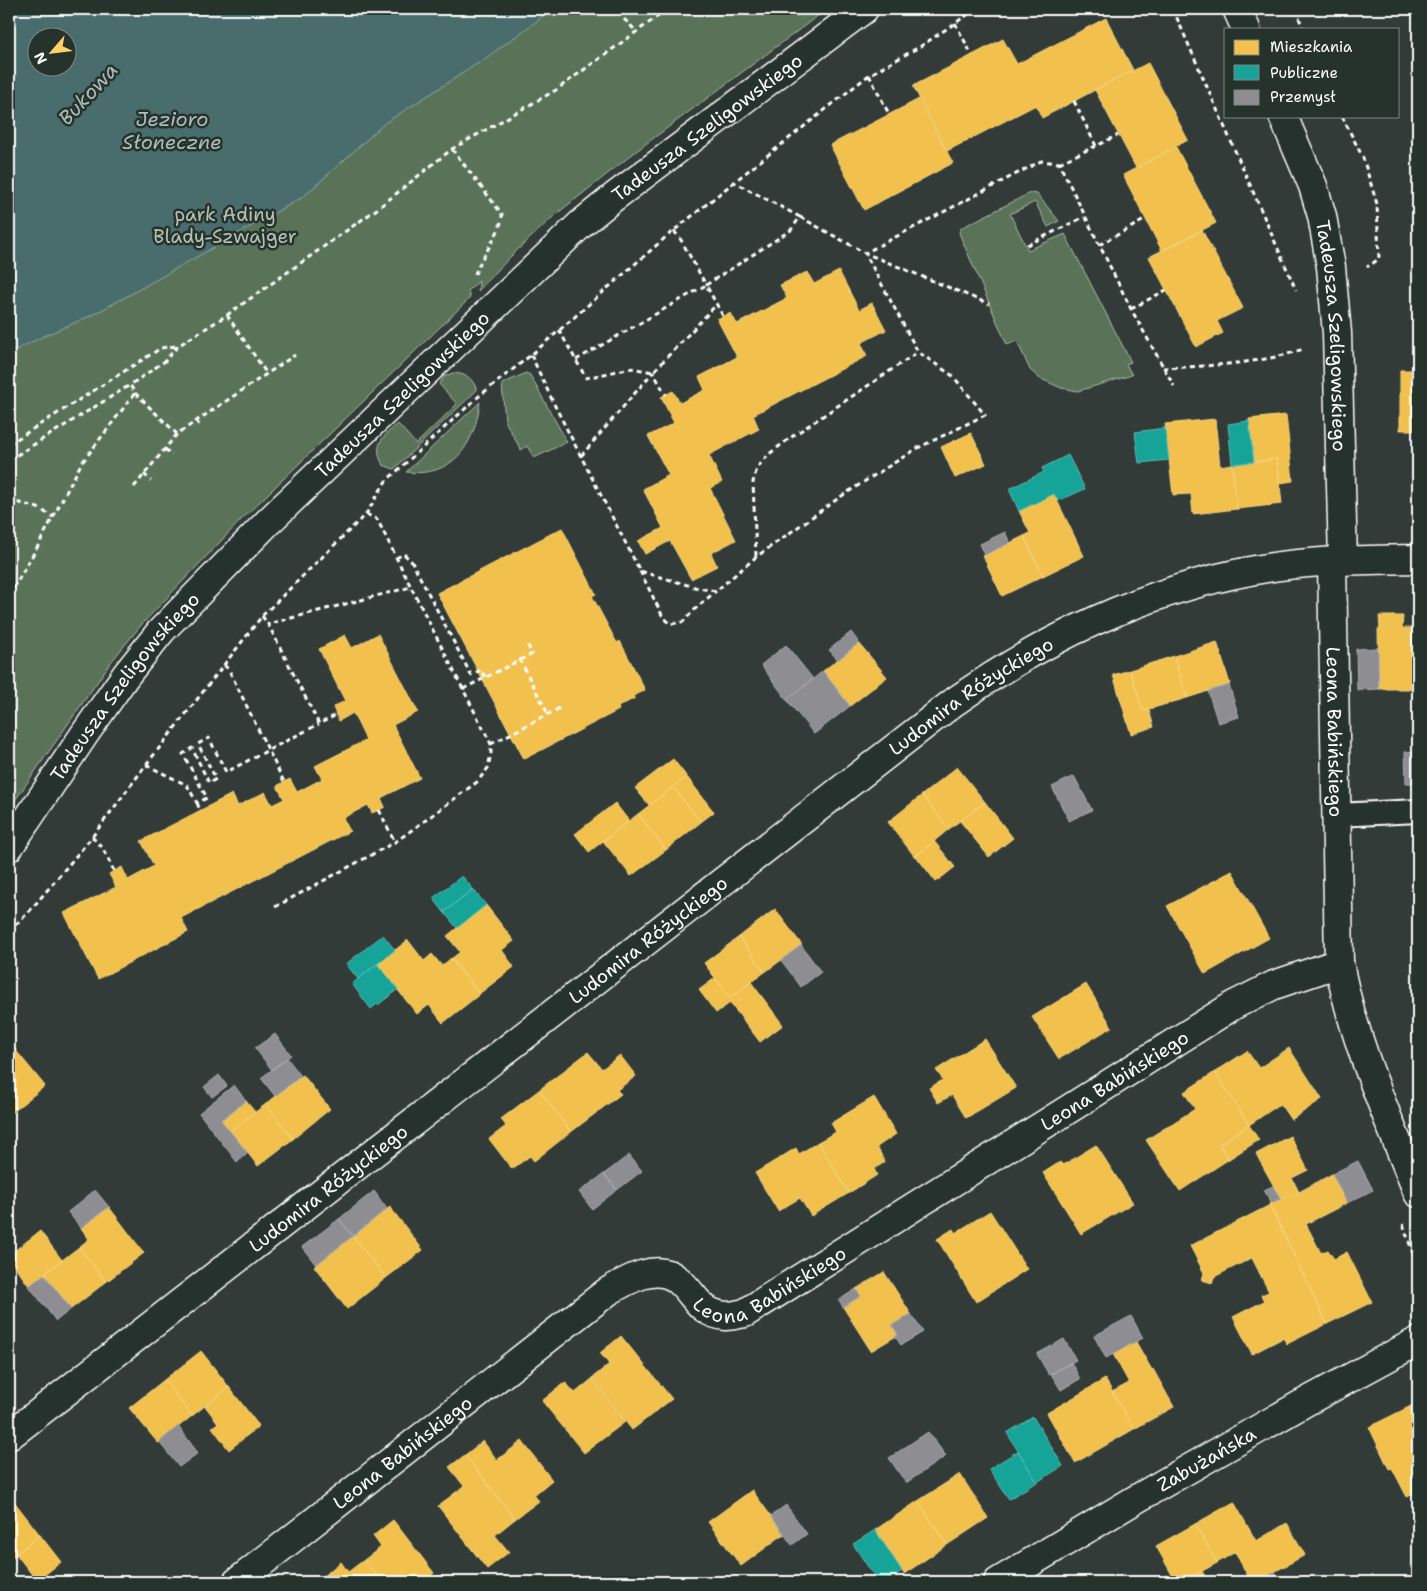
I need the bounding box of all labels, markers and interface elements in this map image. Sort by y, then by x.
north arrow [28,28,78,78]
legend [1224,28,1400,118]
text: Mieszkania [1270,37,1353,57]
street label: Tadeusza Szeligowskiego [607,47,807,207]
text: N [30,49,51,67]
water label: Bukowa [53,57,123,131]
text: Publiczne [1270,63,1338,83]
text: Przemysł [1270,87,1336,107]
water label: Jezioro Słoneczne [122,106,222,155]
park label: park Adiny Blady-Szwajger [153,202,297,249]
street label: Tadeusza Szeligowskiego [1310,218,1353,452]
street label: Tadeusza Szeligowskiego [309,305,495,484]
street label: Tadeusza Szeligowskiego [44,587,205,786]
street label: Ludomira Różyckiego [883,631,1058,761]
street label: Leona Babińskiego [1321,646,1349,817]
street label: Ludomira Różyckiego [563,870,732,1009]
street label: Leona Babińskiego [1036,1024,1193,1136]
street label: Ludomira Różyckiego [243,1119,413,1258]
street label: Leona Babińskiego [687,1240,851,1329]
street label: Leona Babińskiego [327,1390,477,1515]
street label: Zabużańska [1152,1421,1260,1497]

